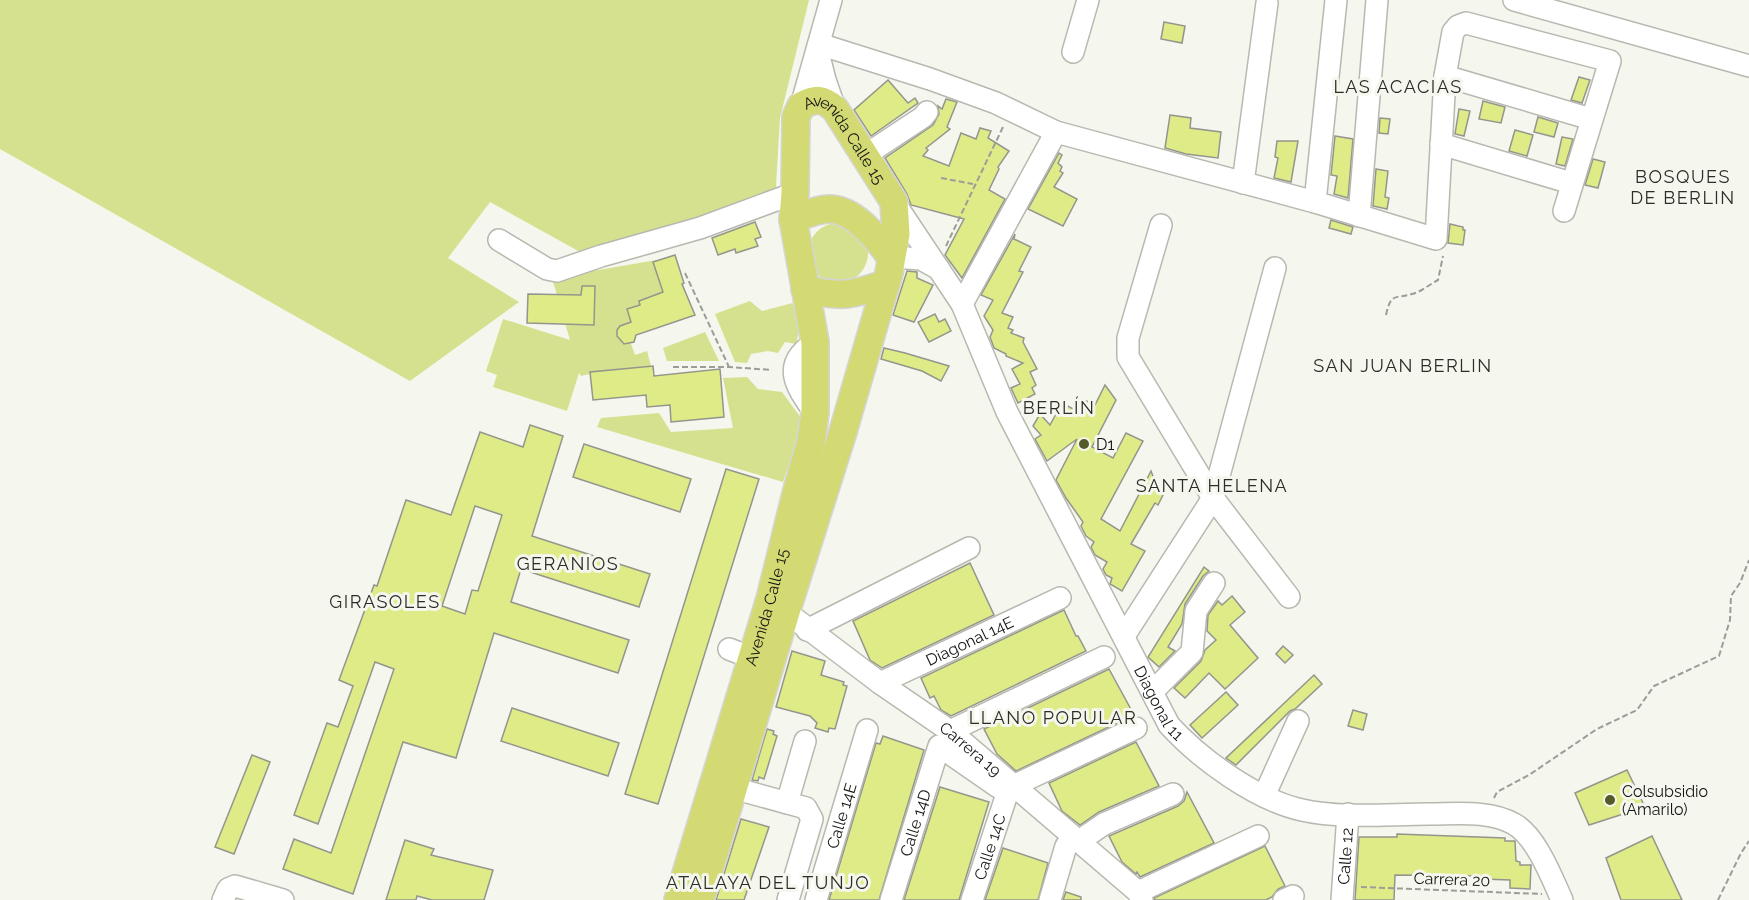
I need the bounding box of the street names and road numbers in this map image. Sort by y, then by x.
street label: Avenida Calle 15 [800,91,889,188]
street label: Avenida Calle 15 [741,546,792,668]
street label: Diagonal 14E [923,612,1017,670]
street label: Diagonal 11 [1130,663,1187,745]
street label: Carrera 19 [936,718,1005,781]
street label: Calle 14E [823,781,861,851]
street label: Calle 14D [896,787,935,859]
street label: Calle 14C [970,811,1010,882]
street label: Calle 12 [1334,827,1357,885]
street label: Carrera 20 [1413,869,1491,890]

